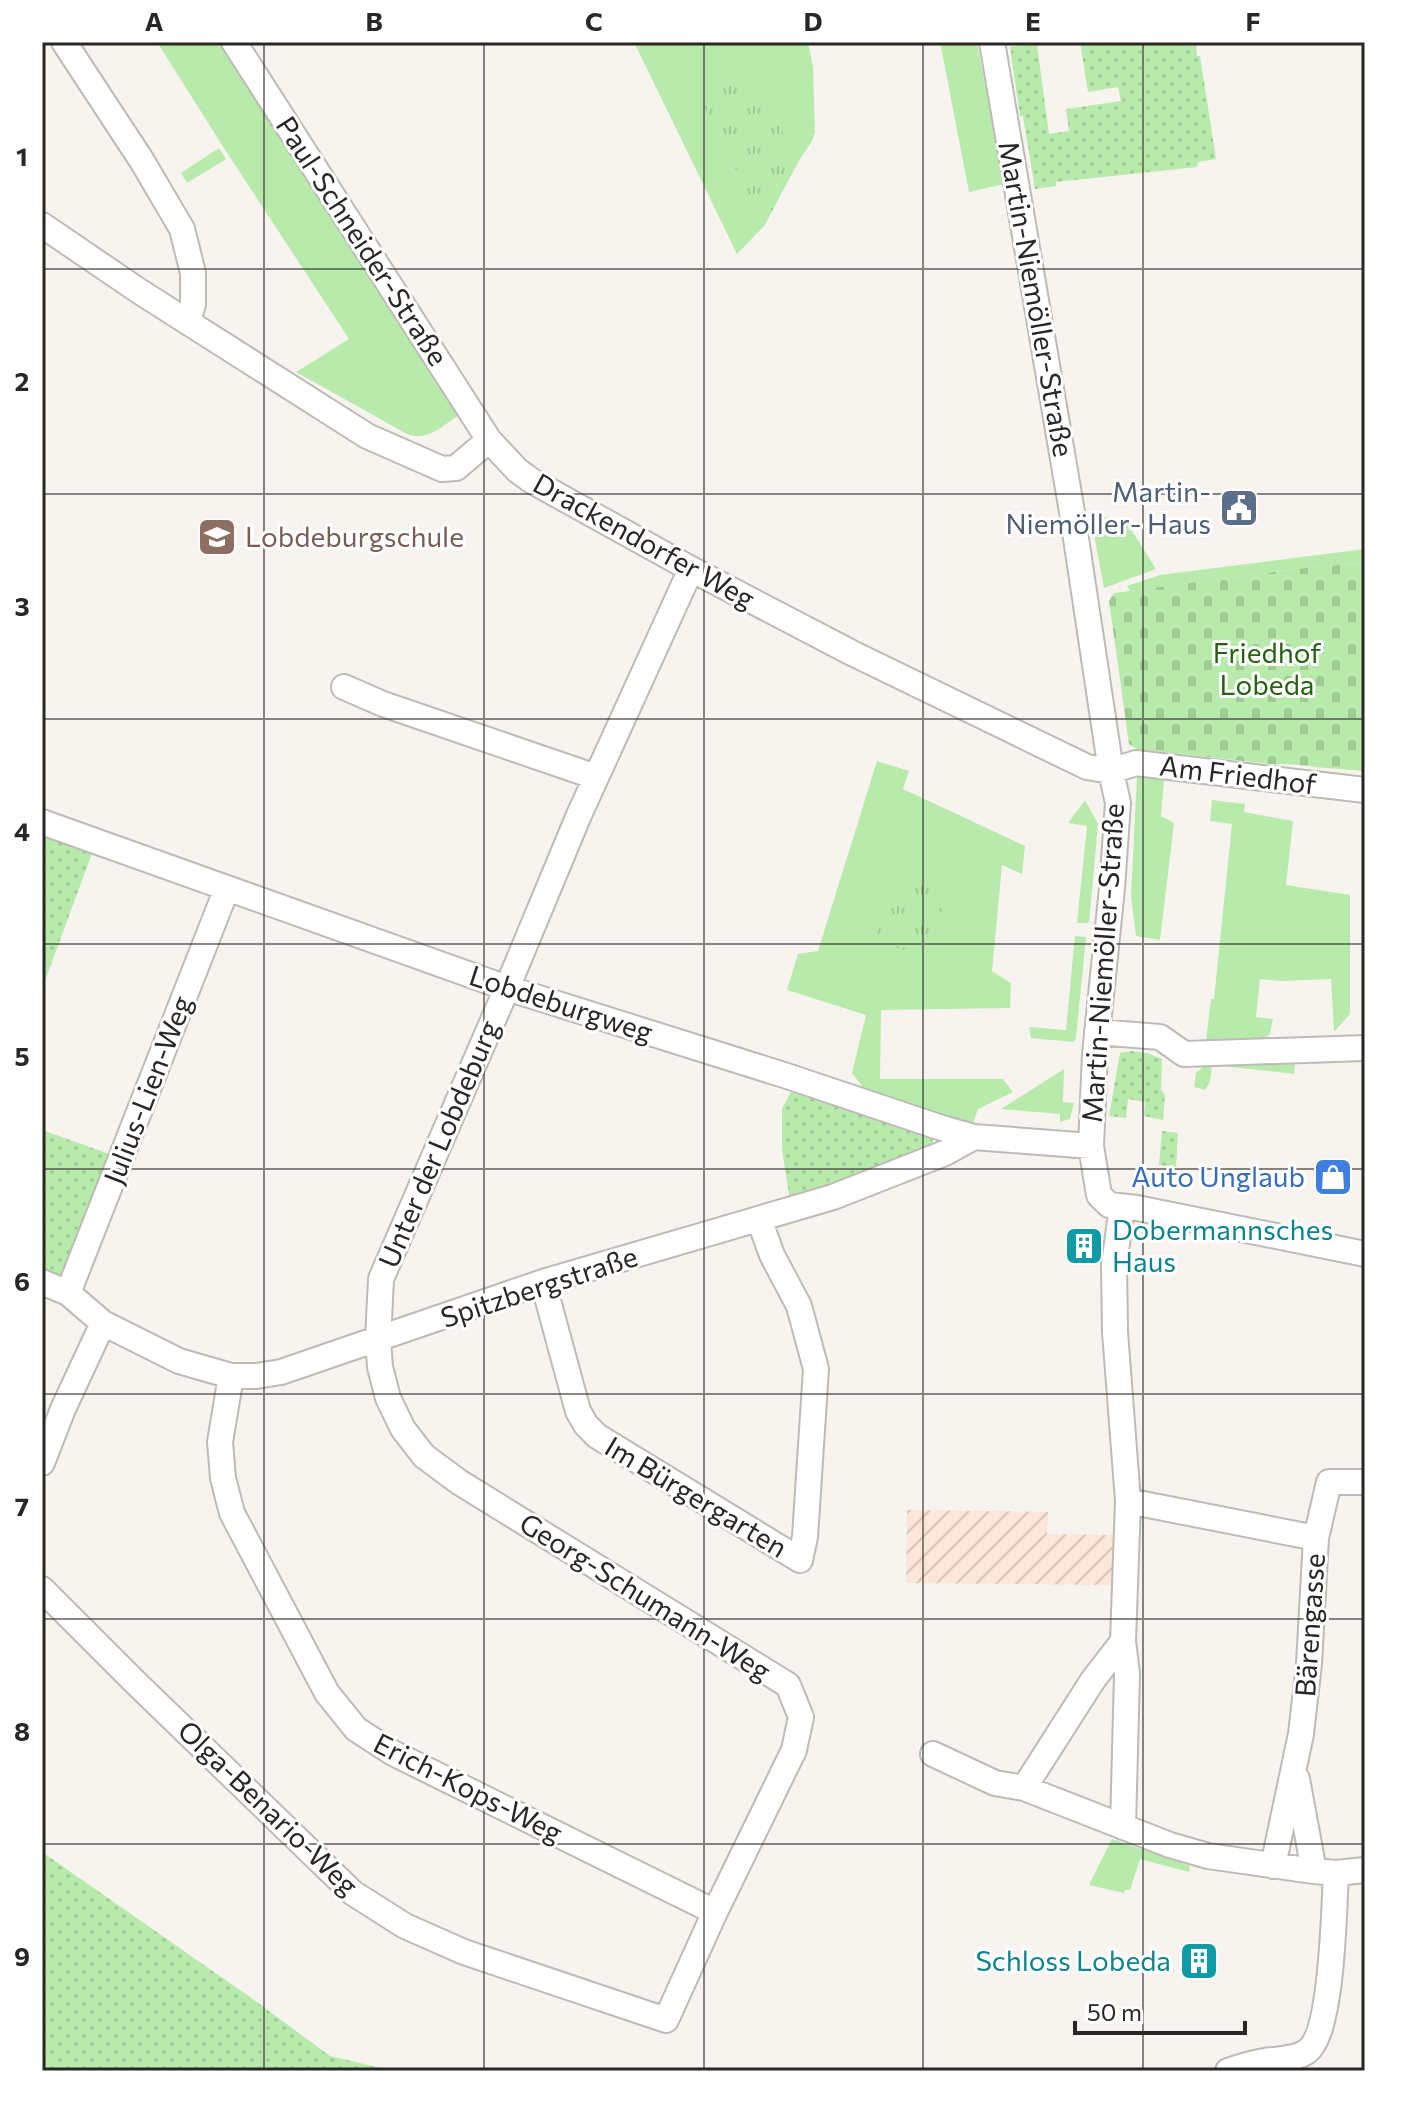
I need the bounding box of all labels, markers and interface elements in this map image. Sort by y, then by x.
text: A [145,5,164,36]
text: B [365,5,383,36]
text: C [585,5,603,36]
text: D [803,5,823,36]
text: E [1025,5,1041,36]
text: F [1245,5,1261,36]
street label: Paul-Schneider-Straße [270,110,456,371]
street label: Martin-Niemöller-Straße [992,138,1082,459]
text: 1 [16,140,28,171]
text: 2 [15,365,29,396]
street label: Drackendorfer Weg [528,465,761,615]
place label: Martin- Niemöller- Haus [1005,474,1211,540]
public building icon: Martin- Niemöller- Haus [1218,487,1260,529]
school or university icon: Lobdeburgschule [196,516,238,558]
place label: Lobdeburgschule [245,519,464,553]
text: 3 [14,590,30,621]
park label: Friedhof Lobeda [1213,635,1321,701]
street label: Am Friedhof [1158,748,1318,800]
street label: Martin-Niemöller-Straße [1074,802,1130,1124]
text: 4 [14,815,30,846]
street label: Lobdeburgweg [465,957,657,1049]
street label: Julius-Lien-Weg [95,991,199,1189]
street label: Unter der Lobdeburg [371,1015,506,1272]
text: 5 [14,1040,30,1071]
shop icon: Auto Unglaub [1312,1156,1354,1198]
place label: Auto Unglaub [1131,1159,1305,1193]
place label: Dobermannsches Haus [1112,1212,1333,1278]
building icon: Dobermannsches Haus [1063,1225,1105,1267]
street label: Spitzbergstraße [436,1238,641,1334]
text: 6 [14,1265,30,1296]
street label: Im Bürgergarten [599,1428,794,1564]
text: 7 [15,1490,29,1521]
street label: Georg-Schumann-Weg [514,1505,777,1687]
street label: Bärengasse [1287,1552,1331,1698]
street label: Olga-Benario-Weg [172,1713,366,1902]
text: 8 [14,1715,30,1746]
street label: Erich-Kops-Weg [368,1725,568,1849]
text: 9 [14,1940,30,1971]
building icon: Schloss Lobeda [1178,1940,1220,1982]
place label: Schloss Lobeda [975,1943,1171,1977]
scale bar [1075,1985,1245,2035]
text: 50 m [1087,1997,1142,2026]

